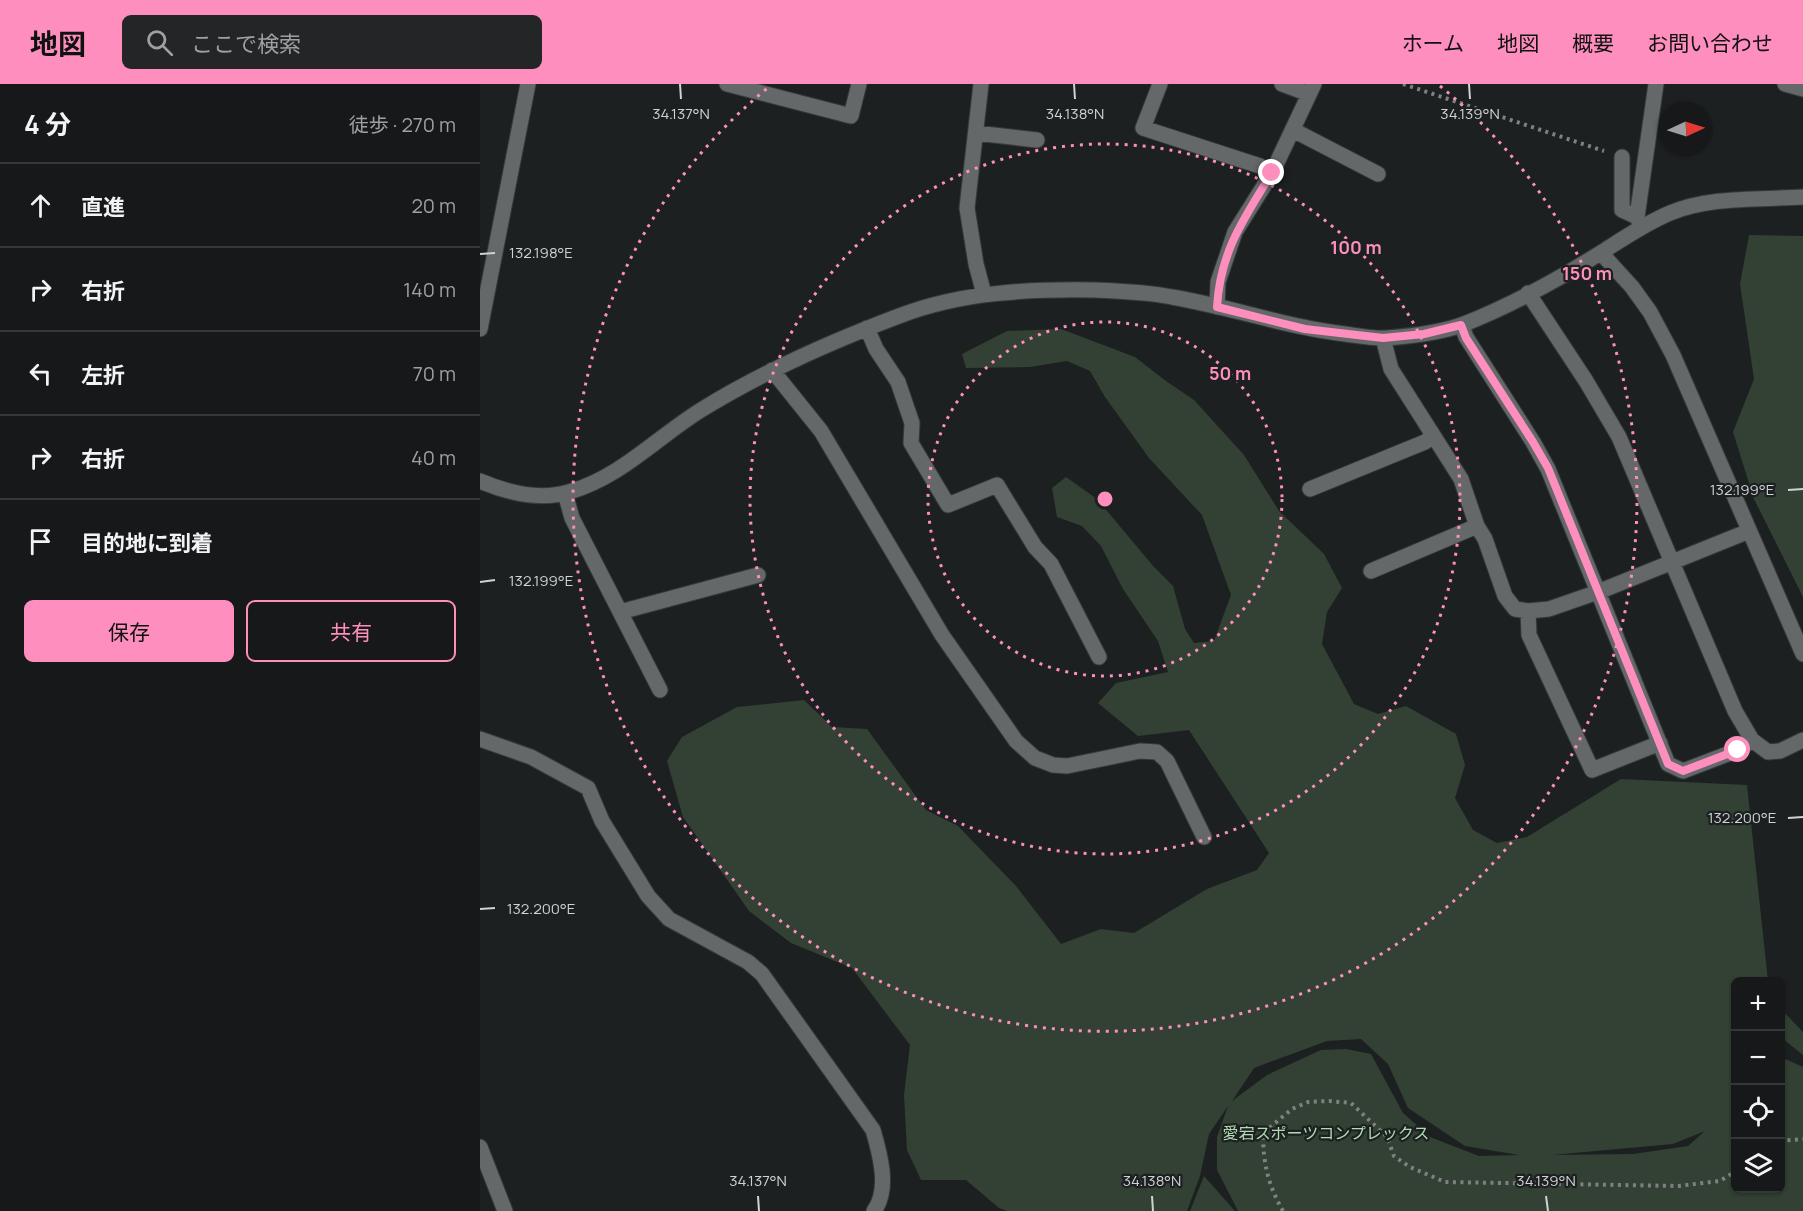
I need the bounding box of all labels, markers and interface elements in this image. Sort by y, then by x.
search box [122,15,542,69]
text: 地図 [30,24,86,62]
icon: search [143,26,176,59]
text: ここで検索 [191,29,301,59]
text: ホーム [1402,29,1464,57]
text: 地図 [1497,29,1539,57]
text: 概要 [1572,29,1614,57]
text: お問い合わせ [1647,29,1773,57]
north arrow [1659,102,1713,156]
text: 34.137°N [652,103,710,124]
text: 34.138°N [1046,103,1104,124]
text: 34.139°N [1440,103,1500,124]
text: 4 分 [24,106,71,142]
text: 徒歩 · 270 m [349,111,456,138]
route end [1258,159,1284,185]
icon: ahead [24,189,57,222]
text: 直進 [81,192,125,222]
text: 20 m [411,192,456,219]
text: 100 m [1330,235,1382,259]
text: 132.198°E [509,242,573,263]
text: 150 m [1562,261,1612,285]
icon: right [24,273,57,306]
text: 右折 [81,276,125,306]
text: 140 m [403,276,456,303]
icon: left [24,357,57,390]
text: 左折 [81,360,125,390]
text: 70 m [413,360,456,387]
text: 50 m [1209,361,1251,385]
icon: right [24,441,57,474]
text: 右折 [81,444,125,474]
text: 40 m [411,444,456,471]
text: 132.199°E [1710,479,1774,500]
centre of rings [1095,489,1115,509]
icon: arrive [24,525,57,558]
text: 目的地に到着 [81,528,213,558]
text: 132.199°E [509,570,573,591]
button: 保存 [24,600,234,662]
button: 共有 [246,600,456,662]
route start [1724,736,1750,762]
text: 132.200°E [1708,807,1776,828]
text: 132.200°E [507,898,575,919]
map controls [1731,977,1785,1193]
button: + [1731,977,1785,1031]
button: − [1731,1031,1785,1085]
button: locate [1731,1085,1785,1139]
park label: 愛宕スポーツコンプレックス [1223,1122,1429,1144]
button: layers [1731,1139,1785,1193]
text: 34.137°N [729,1170,787,1191]
text: 34.138°N [1123,1170,1181,1191]
text: 34.139°N [1516,1170,1576,1191]

